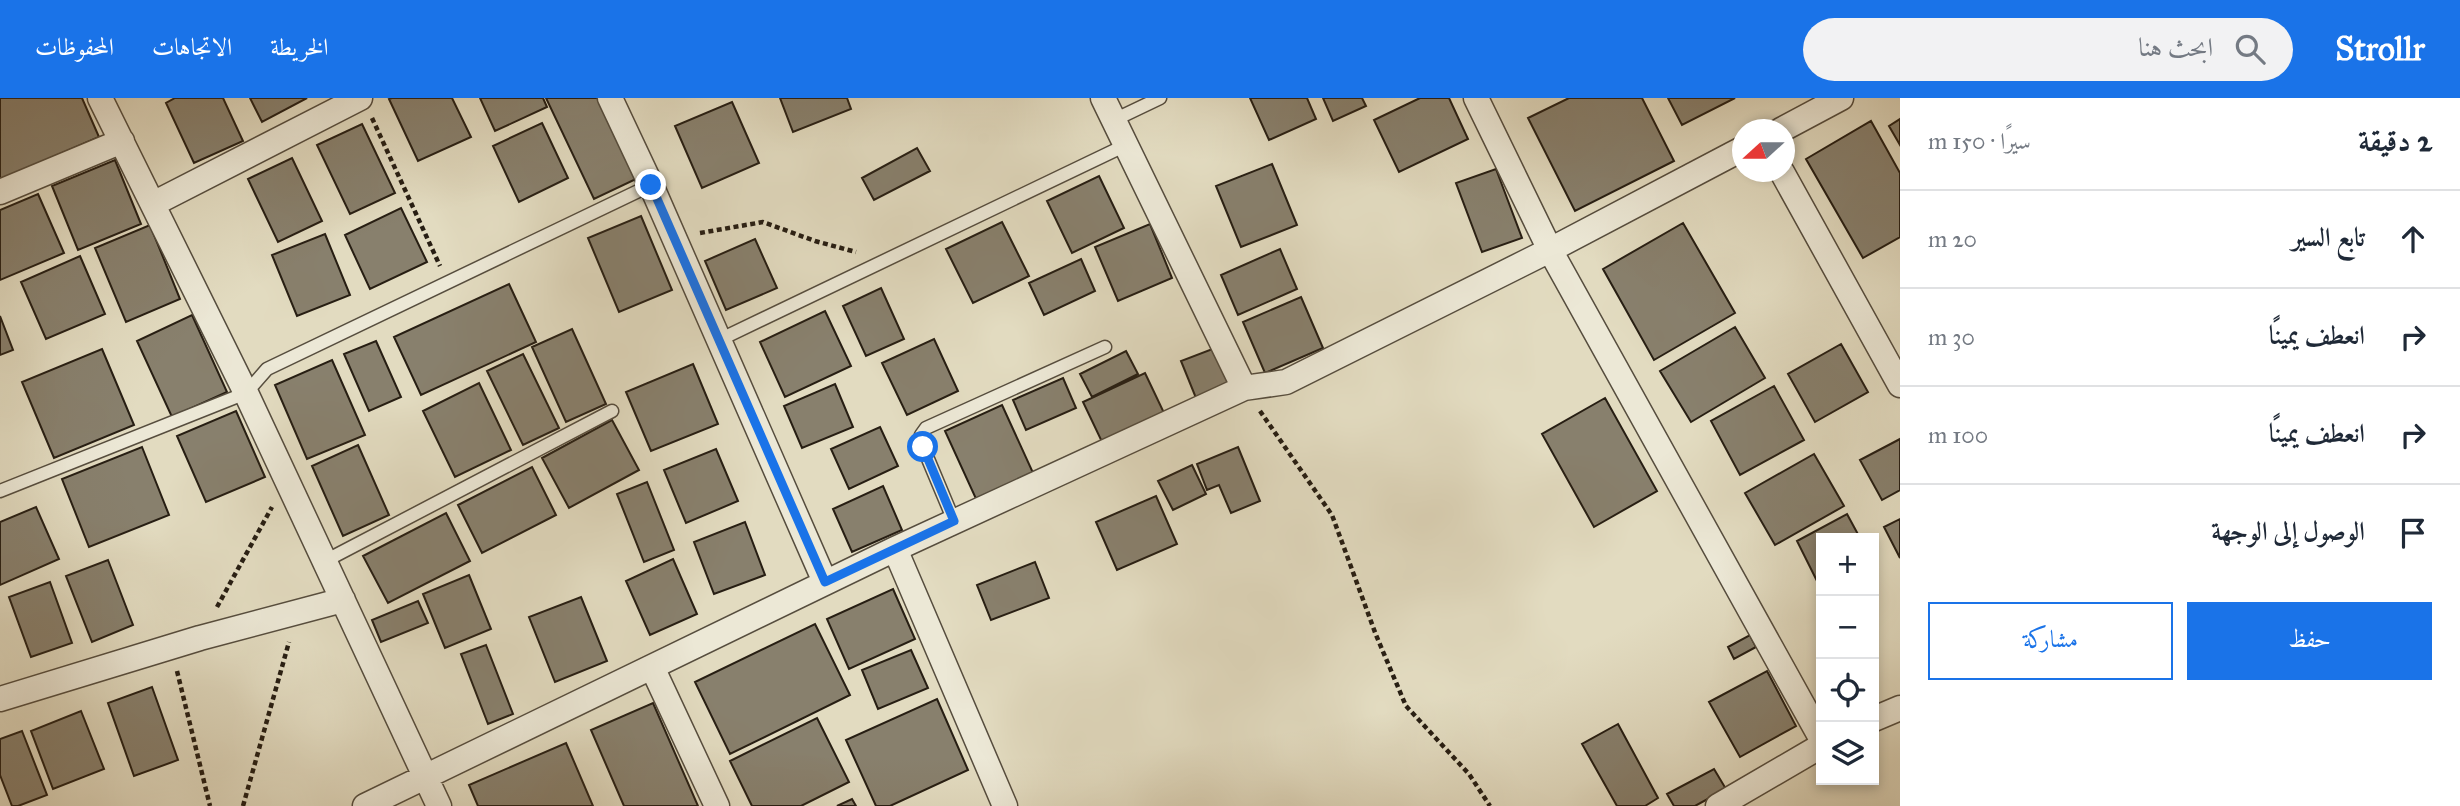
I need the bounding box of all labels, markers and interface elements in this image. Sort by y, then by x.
search box [1803,18,2293,81]
text: Strollr [2335,29,2425,69]
icon: search [2231,30,2269,68]
text: ابحث هنا [2138,31,2213,63]
text: المحفوظات [35,32,114,62]
text: الاتجاهات [152,32,232,62]
text: الخريطة [270,32,329,62]
north arrow [1732,119,1795,182]
text: 2 دقيقة [2358,123,2432,159]
text: سيرًا · 150 m [1928,127,2031,155]
route end [635,169,666,200]
icon: ahead [2394,220,2432,258]
text: تابع السير [2292,221,2365,253]
text: 20 m [1928,225,1977,253]
icon: right [2394,318,2432,356]
text: انعطف يمينًا [2269,319,2365,351]
text: 30 m [1928,323,1975,351]
icon: right [2394,416,2432,454]
text: انعطف يمينًا [2269,417,2365,449]
text: 100 m [1928,421,1988,449]
route start [907,431,938,462]
icon: arrive [2394,514,2432,552]
text: الوصول إلى الوجهة [2211,515,2365,547]
map controls [1816,533,1879,785]
button: + [1816,533,1879,596]
button: − [1816,596,1879,659]
button: مشاركة [1928,602,2173,680]
button: حفظ [2187,602,2432,680]
button: locate [1816,659,1879,722]
button: layers [1816,722,1879,785]

